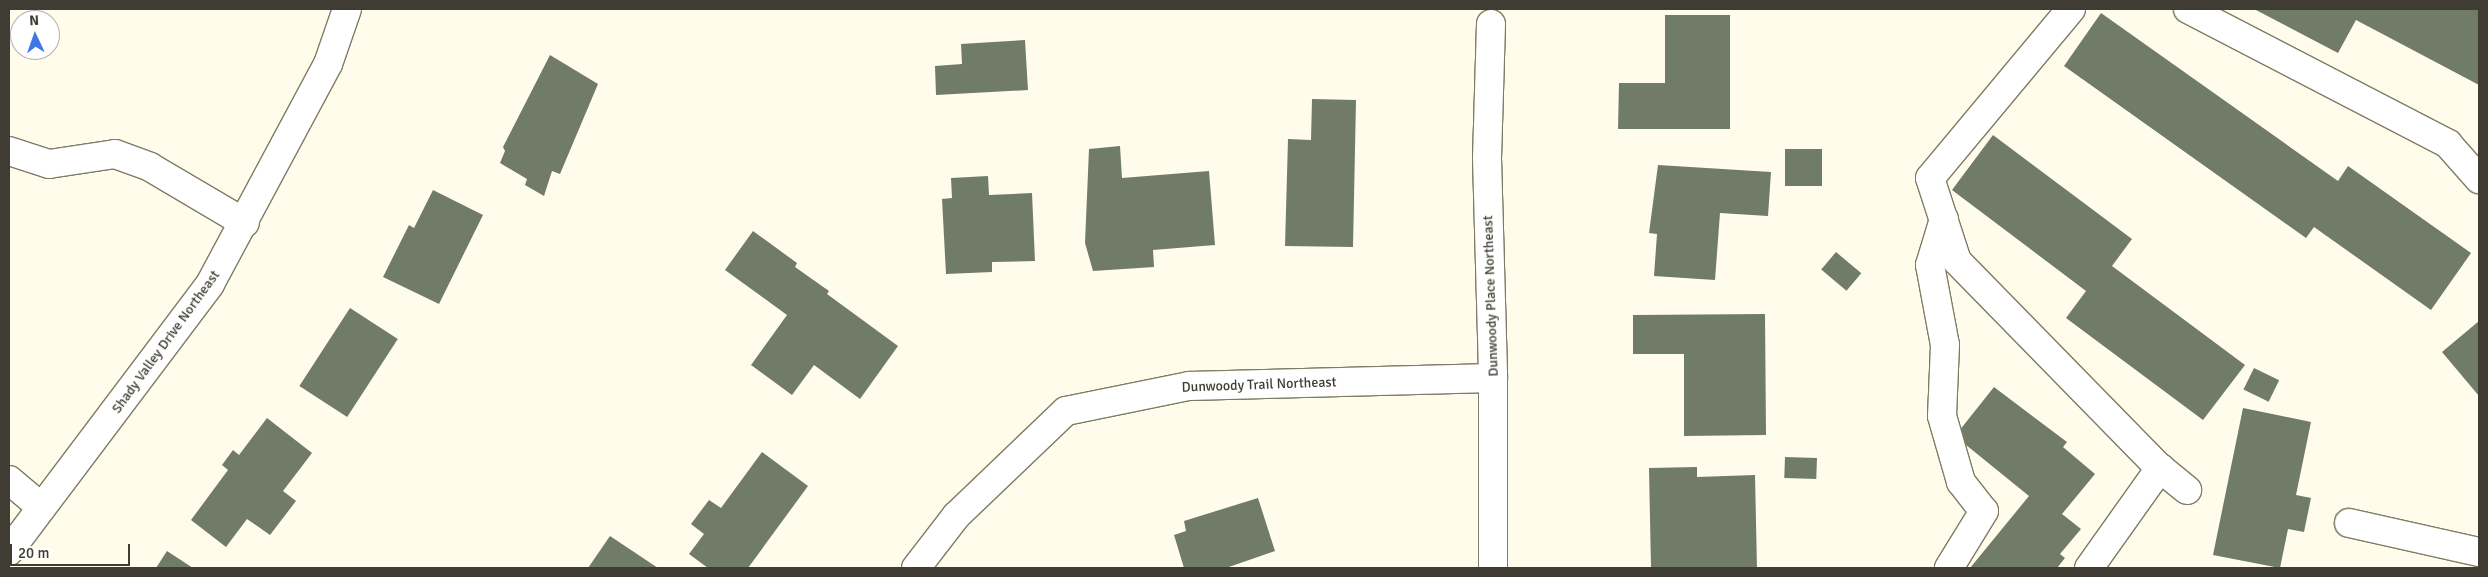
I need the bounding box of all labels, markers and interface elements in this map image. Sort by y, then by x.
north arrow [10,10,60,60]
text: N [29,12,40,29]
street label: Dunwoody Place Northeast [1480,215,1502,377]
street label: Shady Valley Drive Northeast [108,267,224,417]
street label: Dunwoody Trail Northeast [1181,374,1337,396]
scale bar [12,534,132,566]
text: 20 m [18,544,49,562]

